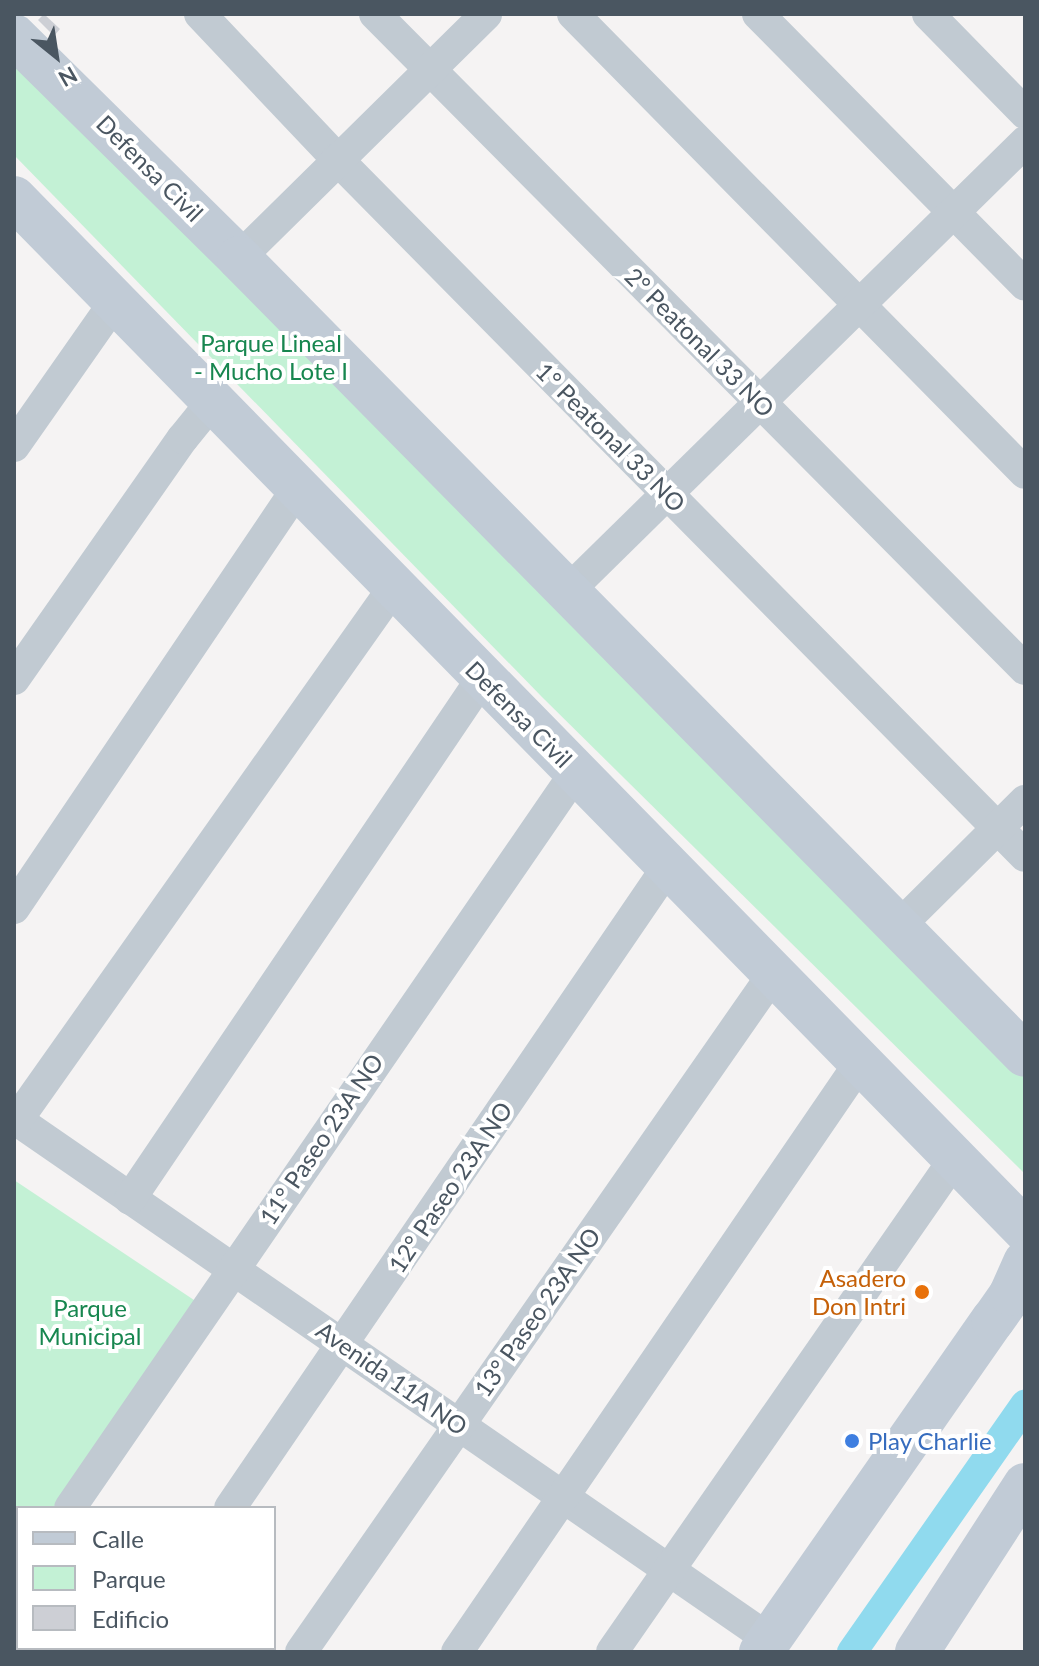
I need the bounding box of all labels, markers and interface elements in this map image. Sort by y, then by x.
north arrow [16,16,96,96]
text: N [54,61,82,93]
street label: Defensa Civil [91,109,209,227]
street label: 2° Peatonal 33 NO [619,261,781,423]
park label: Parque Lineal - Mucho Lote I [194,329,348,385]
street label: 1° Peatonal 33 NO [530,356,692,518]
street label: Defensa Civil [460,655,578,773]
street label: 11° Paseo 23A NO [253,1048,389,1230]
street label: 12° Paseo 23A NO [382,1096,518,1278]
street label: 13° Paseo 23A NO [468,1222,606,1402]
place label: Asadero Don Intri [812,1264,906,1320]
marker: Asadero Don Intri [913,1283,931,1301]
park label: Parque Municipal [39,1294,141,1350]
street label: Avenida 11A NO [311,1315,473,1441]
place label: Play Charlie [868,1427,992,1455]
marker: Play Charlie [843,1432,861,1450]
legend [16,1506,276,1650]
text: Calle [92,1524,144,1553]
text: Parque [92,1564,166,1593]
text: Edificio [92,1604,169,1633]

